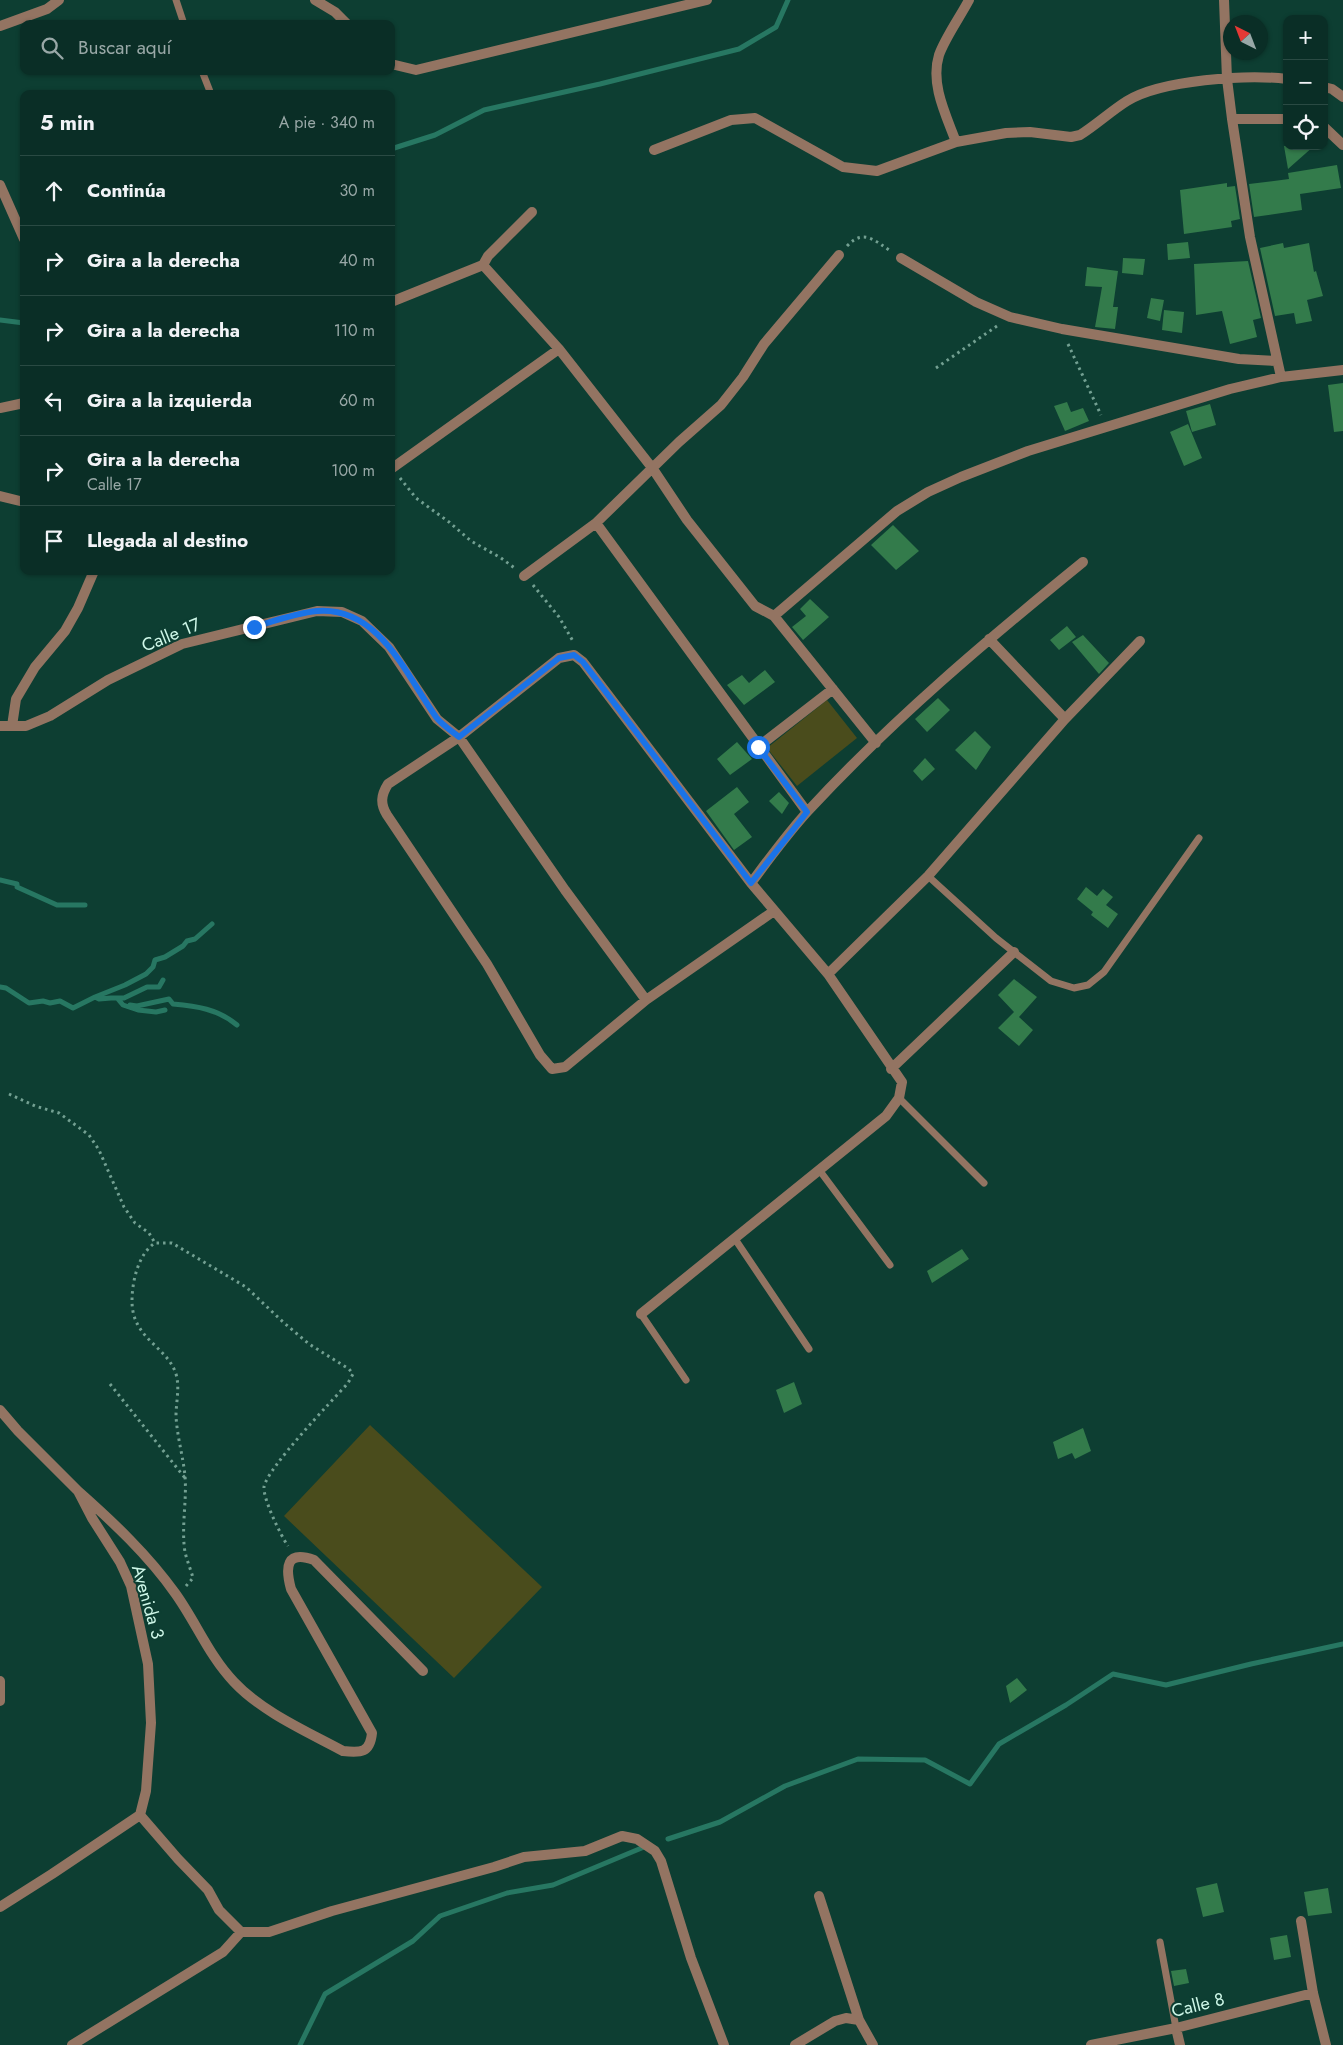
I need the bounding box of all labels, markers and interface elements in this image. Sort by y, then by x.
north arrow [1223,15,1268,60]
map controls [1283,15,1328,150]
button: + [1283,15,1328,60]
search box [20,20,395,75]
icon: search [38,34,66,62]
text: Buscar aquí [78,34,172,61]
button: − [1283,60,1328,105]
button: locate [1283,105,1328,150]
text: 5 min [40,108,95,138]
text: A pie · 340 m [279,111,375,134]
icon: ahead [40,177,68,205]
text: Continúa [87,177,166,204]
text: 30 m [339,179,375,202]
icon: right [40,247,68,275]
text: Gira a la derecha [87,247,240,274]
text: 40 m [339,249,375,272]
icon: right [40,317,68,345]
text: Gira a la derecha [87,317,240,344]
text: 110 m [334,319,375,342]
icon: left [40,387,68,415]
text: Gira a la izquierda [87,387,252,414]
text: 60 m [339,389,375,412]
text: Gira a la derecha [87,446,240,473]
icon: right [40,457,68,485]
text: 100 m [331,459,375,482]
text: Calle 17 [87,473,142,496]
icon: arrive [40,527,68,555]
text: Llegada al destino [87,527,248,554]
street label: Calle 17 [138,611,205,659]
route end [243,616,266,639]
route start [747,736,770,759]
street label: Avenida 3 [125,1562,171,1642]
street label: Calle 8 [1169,1986,1227,2024]

